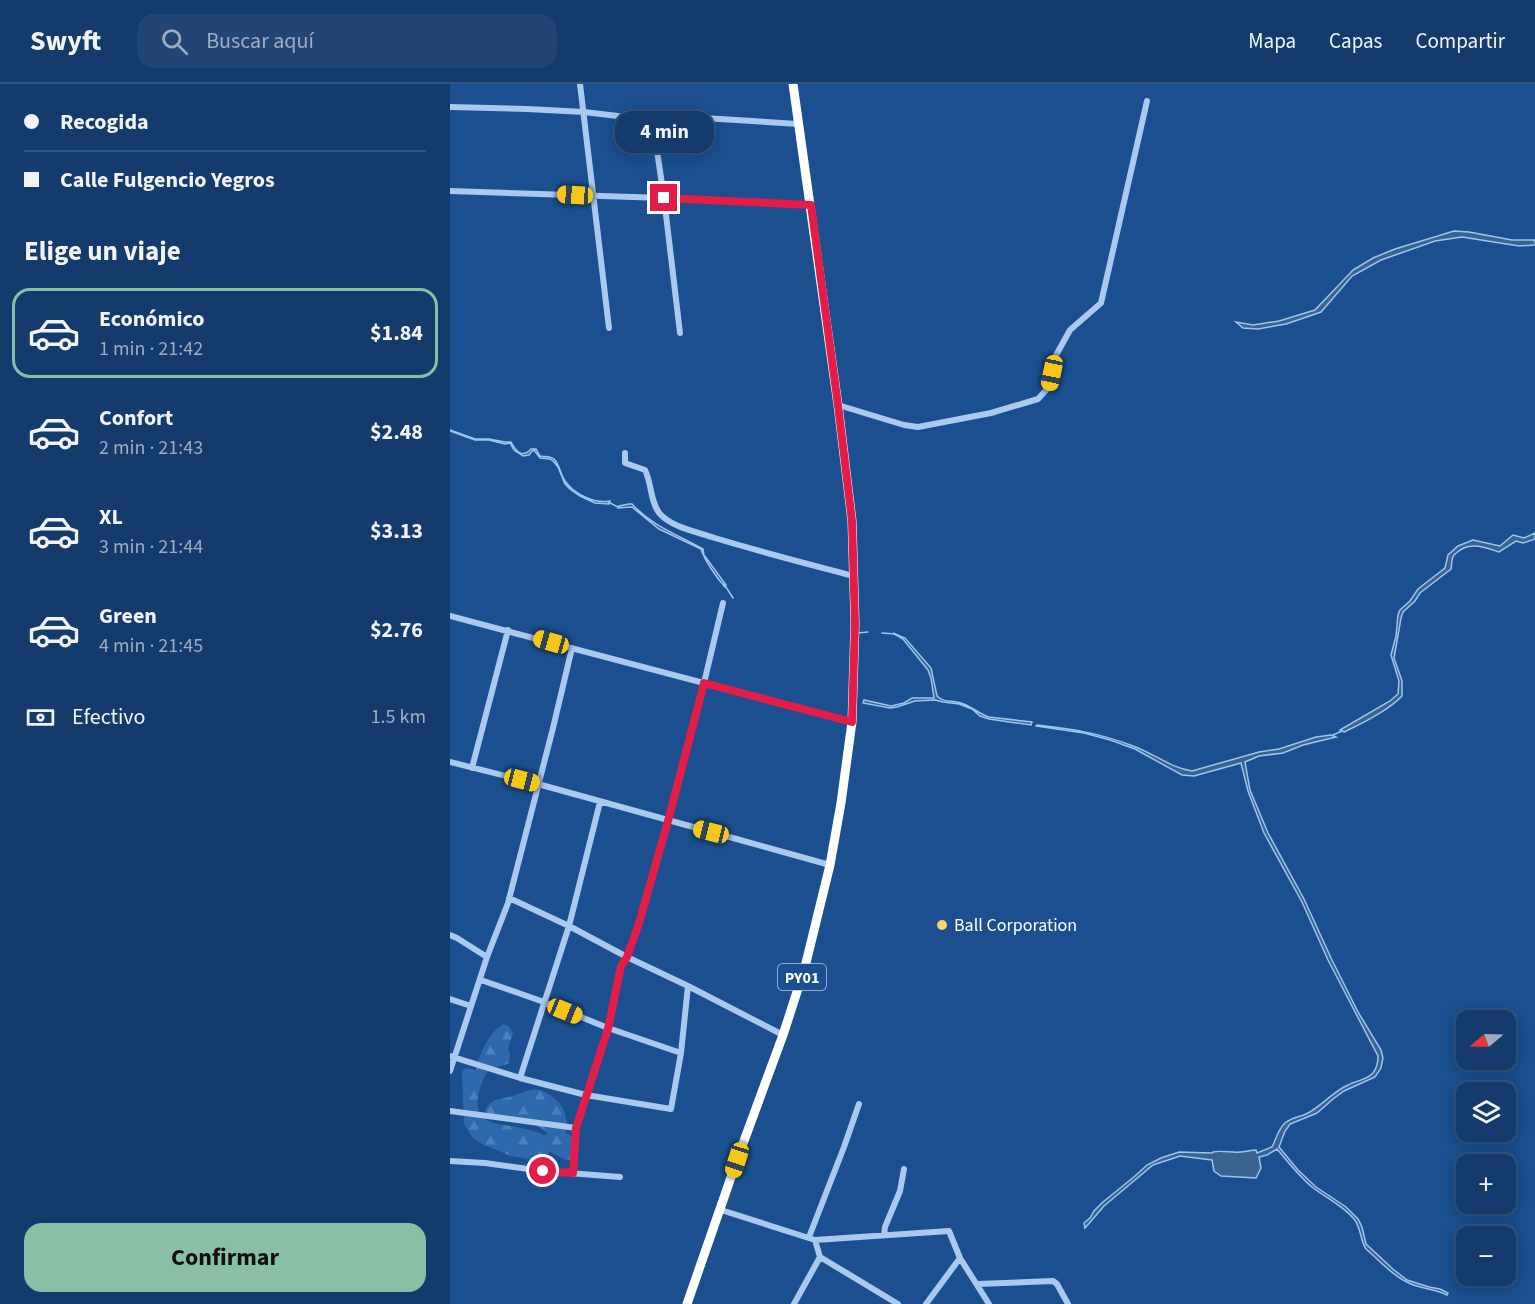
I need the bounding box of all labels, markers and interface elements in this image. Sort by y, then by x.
search box [137,14,557,68]
text: Swyft [30,21,101,61]
icon: search [158,25,191,58]
text: Buscar aquí [206,25,314,57]
text: Mapa [1248,26,1296,56]
text: Capas [1329,26,1382,56]
text: Compartir [1415,26,1505,56]
text: Recogida [60,106,149,138]
callout: 4 min [614,111,714,153]
text: 4 min [640,118,689,146]
text: Calle Fulgencio Yegros [60,164,275,196]
route end [650,184,677,211]
car [557,185,593,205]
text: Elige un viaje [24,232,181,271]
text: Económico [99,303,204,335]
icon: car [27,306,81,360]
text: $1.84 [370,317,423,349]
text: 1 min · 21:42 [99,335,203,363]
car [1039,354,1065,392]
text: Confort [99,402,173,434]
icon: car [27,405,81,459]
text: $2.48 [370,416,423,448]
text: 2 min · 21:43 [99,434,203,462]
text: XL [99,501,123,533]
icon: car [27,504,81,558]
text: $3.13 [370,515,423,547]
text: 3 min · 21:44 [99,533,203,561]
text: Green [99,600,157,632]
icon: car [27,603,81,657]
text: $2.76 [370,614,423,646]
car [531,628,571,656]
text: 4 min · 21:45 [99,632,203,660]
icon: cash [24,701,57,734]
text: Efectivo [72,701,146,733]
text: 1.5 km [371,703,426,731]
car [502,767,542,793]
car [691,819,731,845]
place label: Ball Corporation [954,913,1077,938]
marker: Ball Corporation [935,918,949,932]
road number: PY01 [778,964,826,990]
car [545,996,585,1026]
north arrow [1456,1010,1516,1070]
map controls [1456,1010,1516,1286]
button: layers [1456,1082,1516,1142]
car [723,1140,751,1180]
button: + [1456,1154,1516,1214]
route start [529,1157,556,1184]
button: Confirmar [24,1223,426,1292]
button: − [1456,1226,1516,1286]

